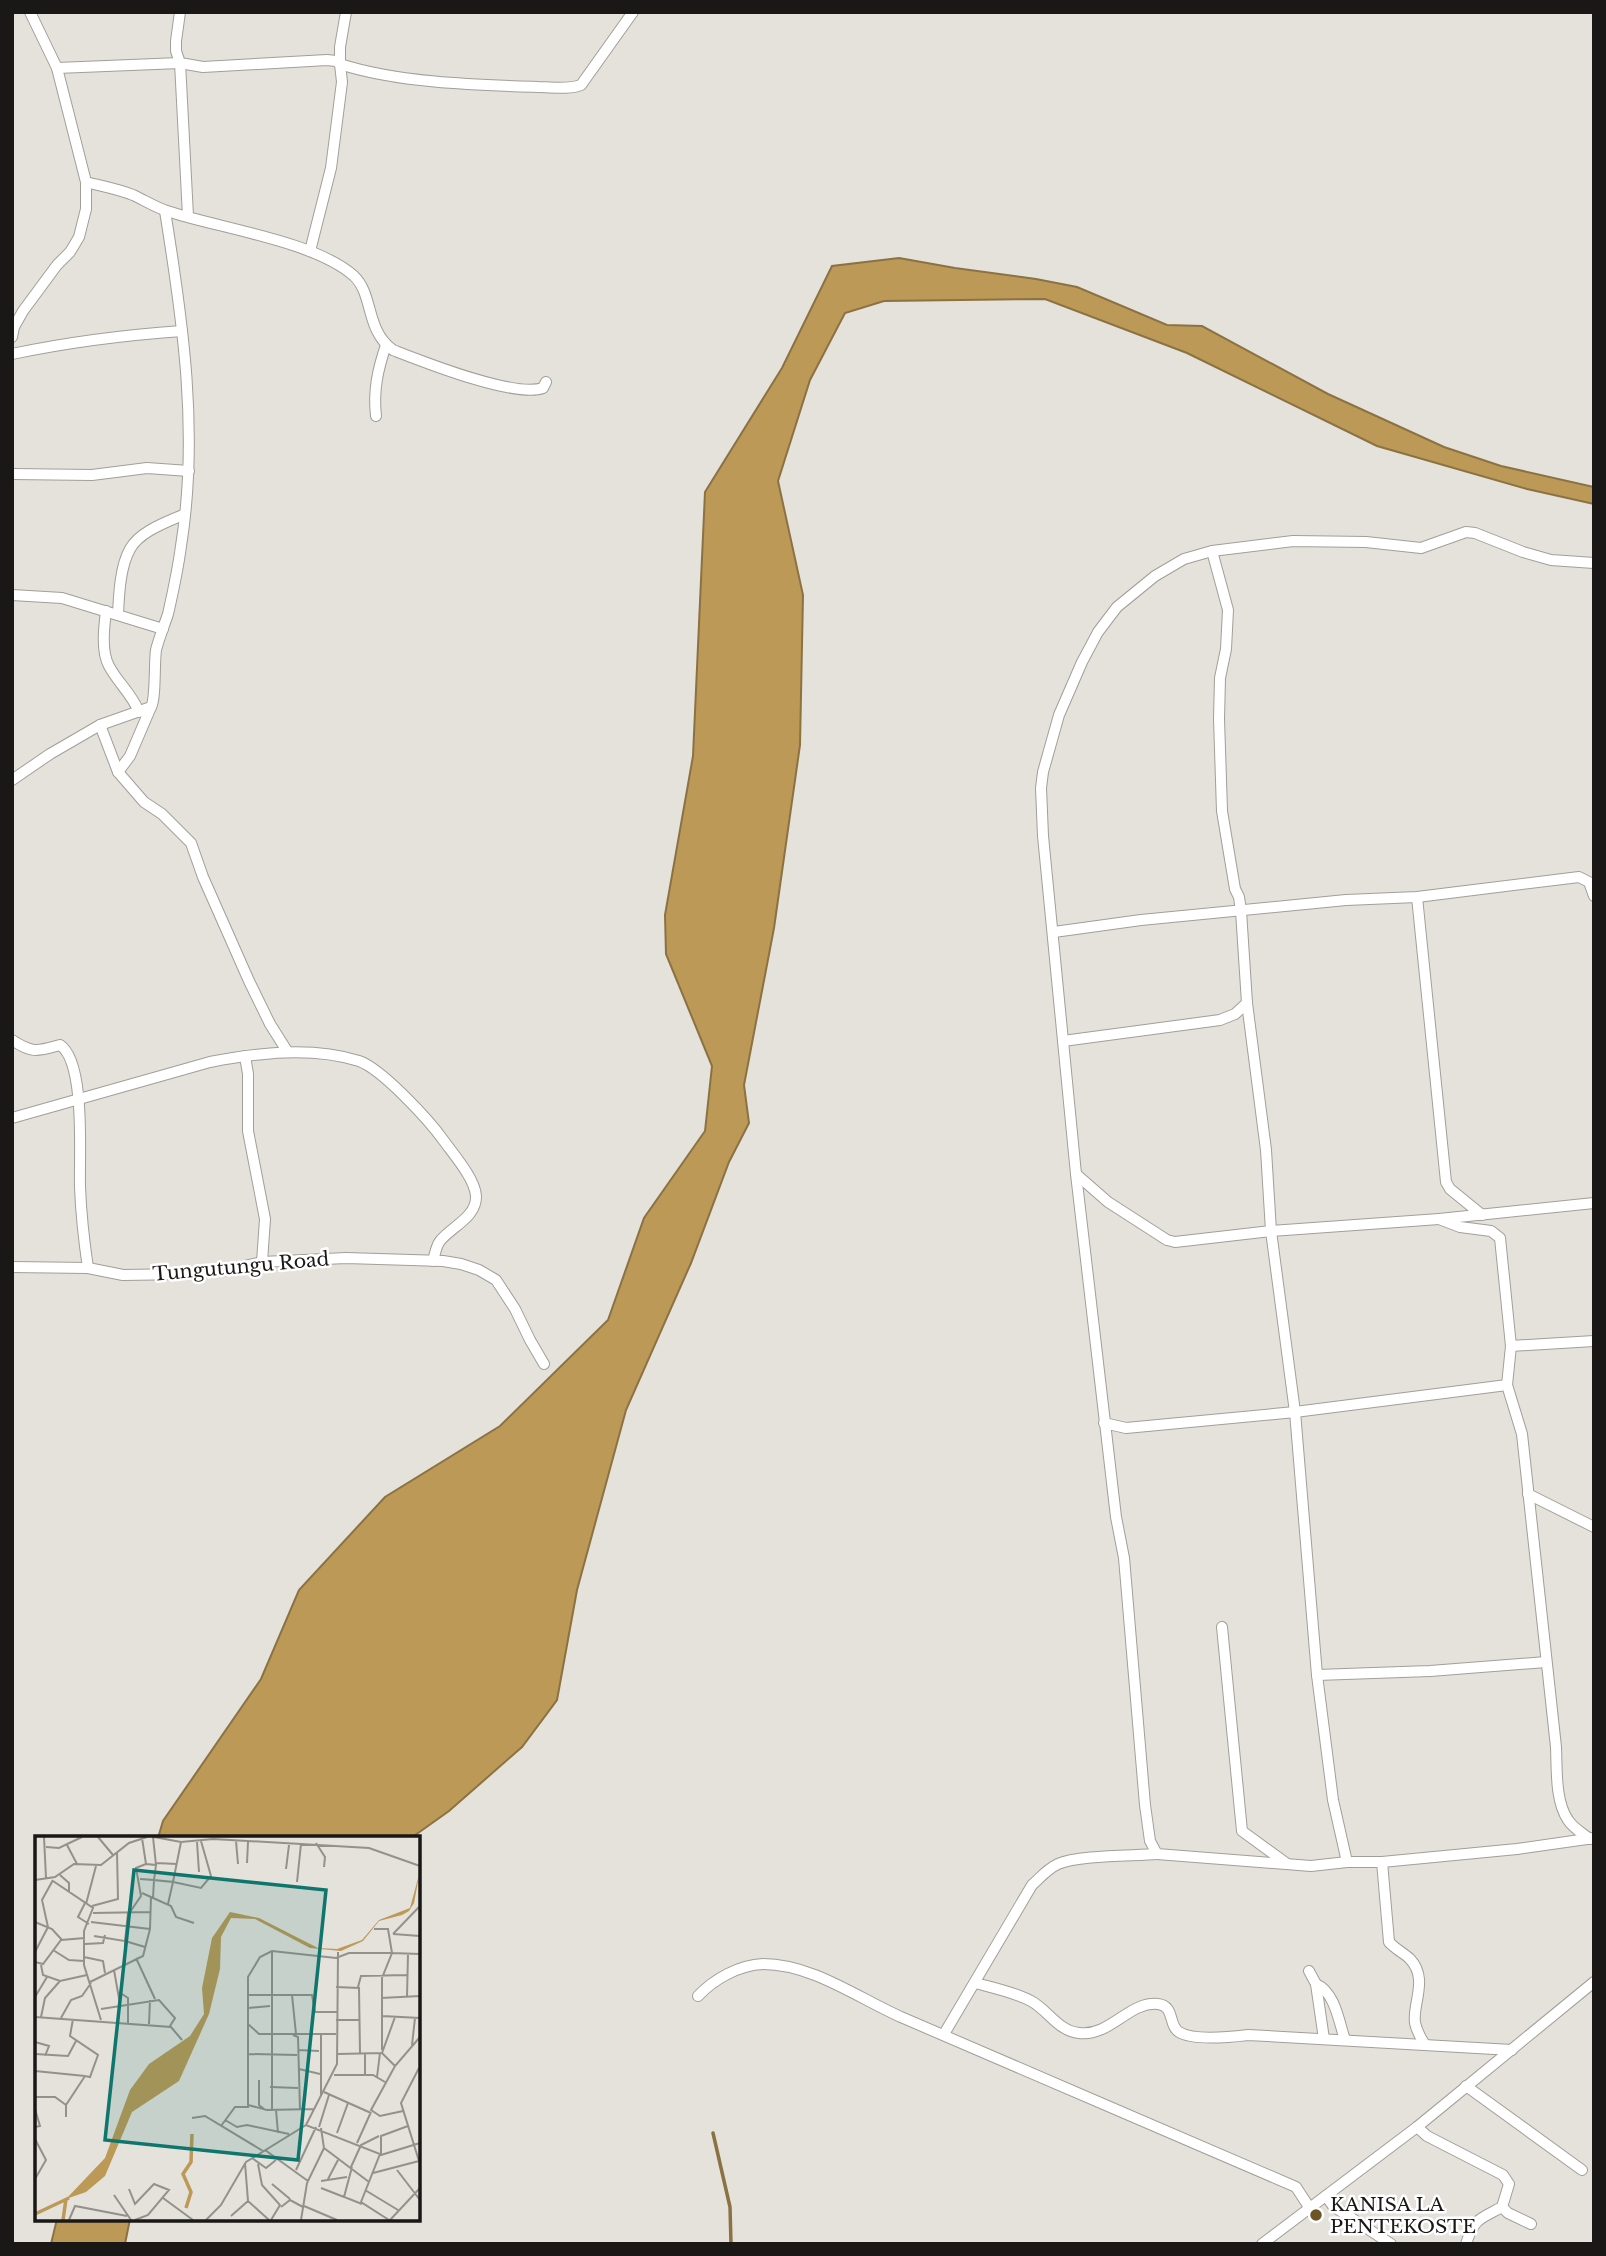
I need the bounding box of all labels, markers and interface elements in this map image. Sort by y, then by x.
street label: Tungutungu Road [152,1247,330,1286]
inset map [35,1836,420,2221]
place label: KANISA LA PENTEKOSTE [1330,2193,1476,2238]
marker: KANISA LA PENTEKOSTE [1308,2207,1324,2223]

